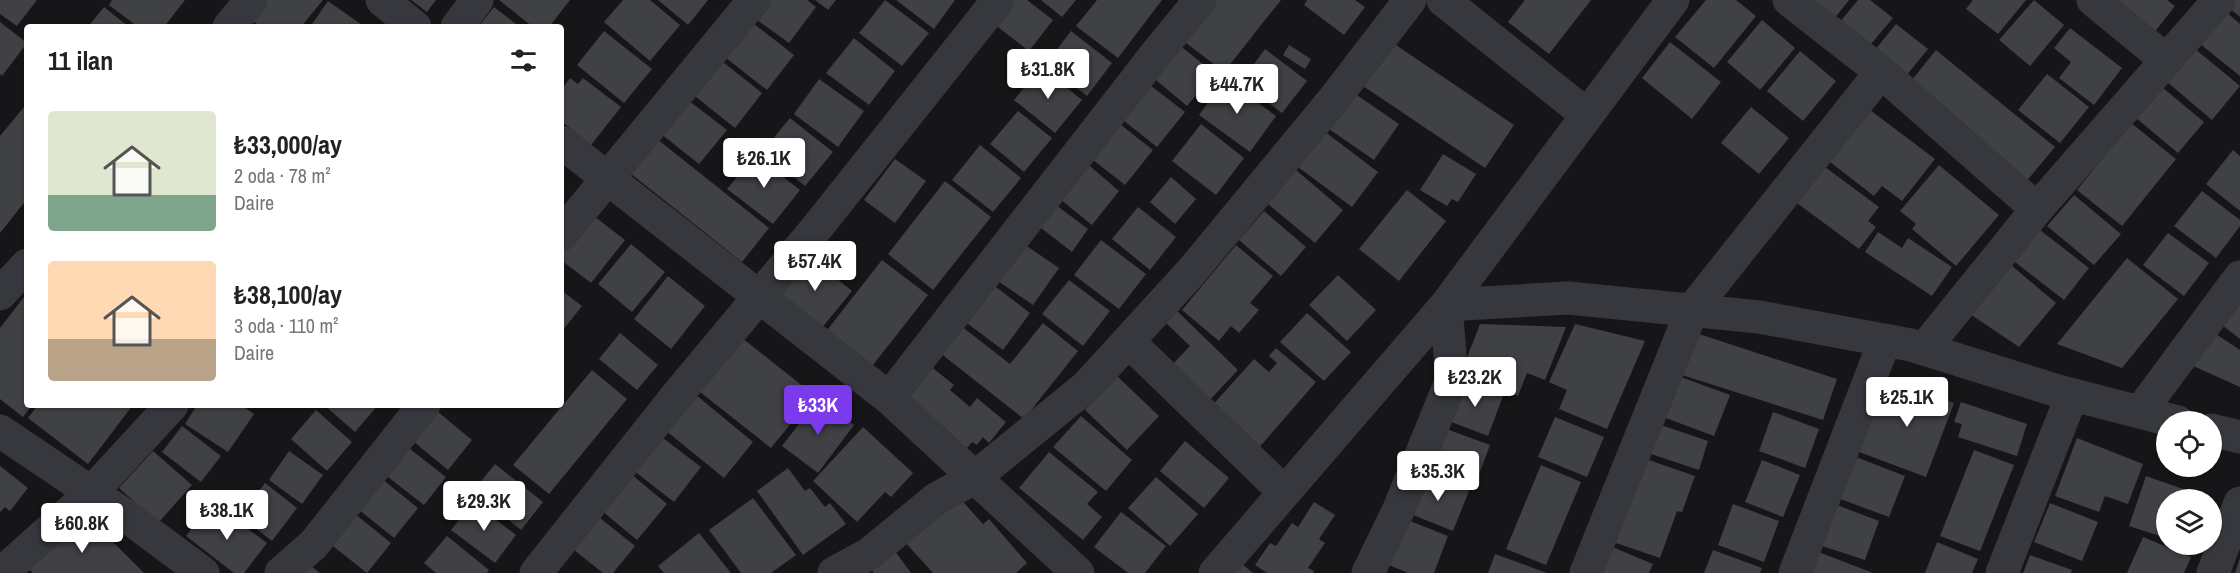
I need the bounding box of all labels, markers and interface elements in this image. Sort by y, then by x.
text: 11 ilan [48,43,113,78]
icon: filters [507,44,540,77]
pin: ₺31.8K [999,49,1097,100]
text: ₺31.8K [1021,55,1075,82]
pin: ₺44.7K [1188,64,1286,115]
text: ₺44.7K [1210,70,1264,97]
text: ₺33,000/ay [234,127,342,162]
icon: home [96,135,168,207]
pin: ₺26.1K [715,138,813,189]
text: ₺26.1K [737,144,791,171]
text: 2 oda · 78 m² [234,162,331,189]
text: Daire [234,189,274,216]
pin: ₺57.4K [766,241,864,292]
text: ₺57.4K [788,247,842,274]
text: ₺38,100/ay [234,277,342,312]
icon: home [96,285,168,357]
text: 3 oda · 110 m² [234,312,339,339]
text: Daire [234,339,274,366]
pin: ₺23.2K [1426,357,1524,408]
text: ₺23.2K [1448,363,1502,390]
pin: ₺25.1K [1858,377,1956,428]
text: ₺25.1K [1880,383,1934,410]
pin: ₺33K [782,385,854,436]
text: ₺33K [798,391,838,418]
map controls [2156,411,2222,555]
button: locate [2156,411,2222,477]
pin: ₺35.3K [1389,451,1487,502]
text: ₺35.3K [1411,457,1465,484]
pin: ₺29.3K [435,481,533,532]
text: ₺29.3K [457,487,511,514]
button: layers [2156,489,2222,555]
pin: ₺38.1K [178,490,276,541]
text: ₺38.1K [200,496,254,523]
pin: ₺60.8K [33,503,131,554]
text: ₺60.8K [55,509,109,536]

